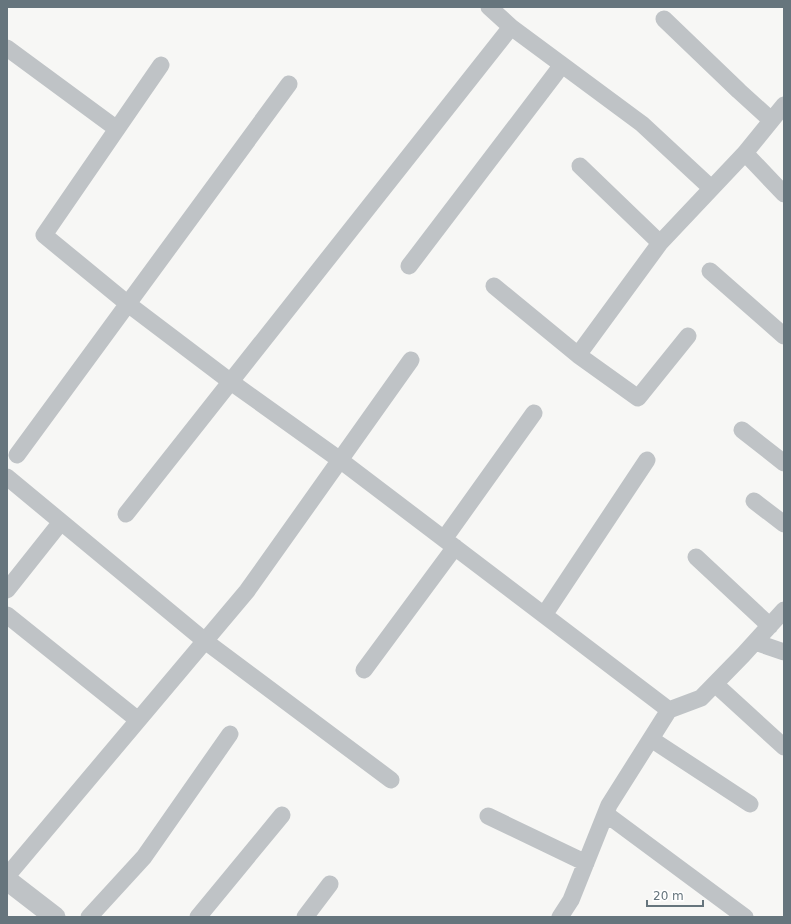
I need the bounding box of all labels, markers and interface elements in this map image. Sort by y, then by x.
scale bar [647,882,703,908]
text: 20 m [653,889,684,903]

